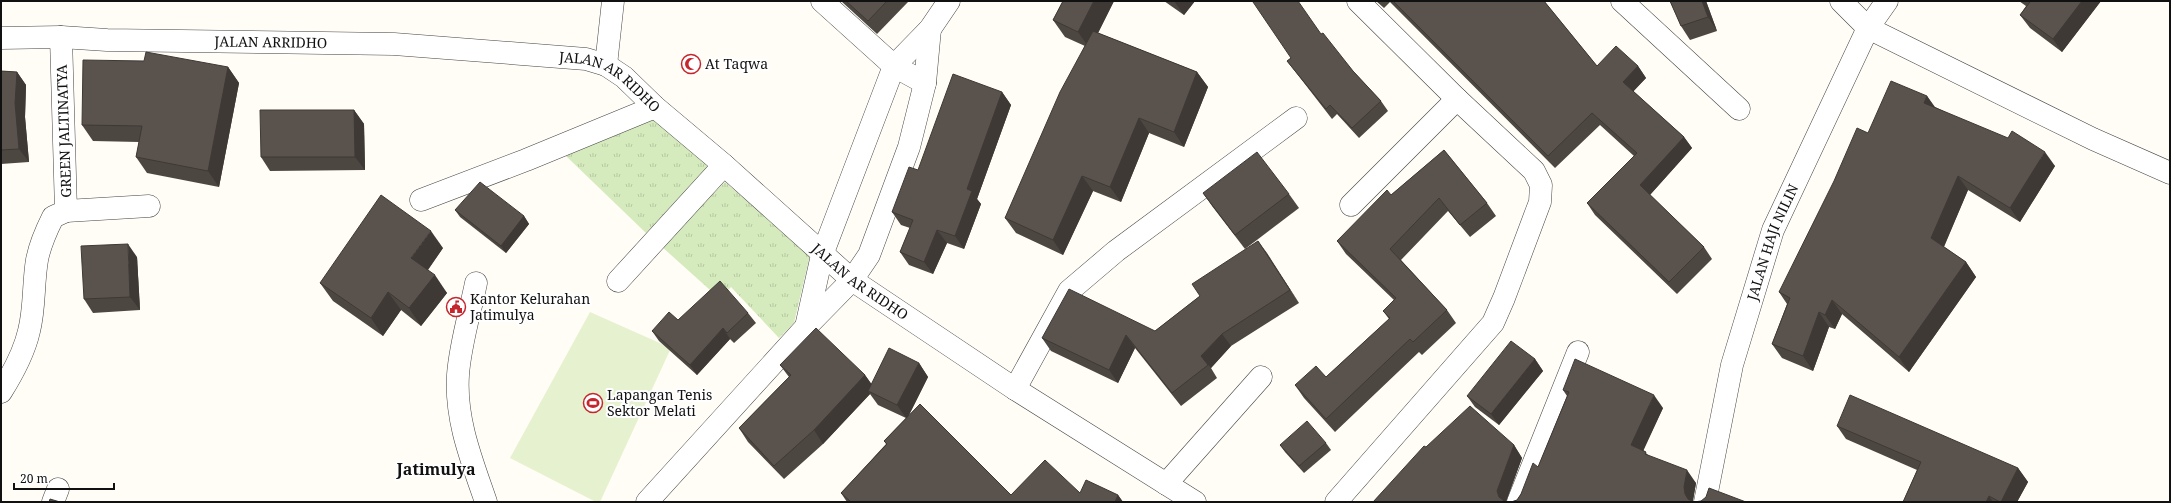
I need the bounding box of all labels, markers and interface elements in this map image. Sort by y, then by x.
street label: JALAN ARRIDHO [213,31,327,52]
street label: JALAN AR RIDHO [557,47,665,116]
mosque icon: At Taqwa [680,53,702,75]
place label: At Taqwa [705,54,768,73]
street label: GREEN JALTINATYA [52,64,75,198]
street label: JALAN HAJI NILIN [1742,180,1802,304]
street label: JALAN AR RIDHO [807,238,912,324]
place label: Kantor Kelurahan Jatimulya [469,289,590,324]
public building icon: Kantor Kelurahan Jatimulya [445,296,467,318]
place label: Lapangan Tenis Sektor Melati [607,385,712,420]
sports icon: Lapangan Tenis Sektor Melati [582,392,604,414]
district label: Jatimulya [396,458,476,480]
scale bar [14,465,114,491]
text: 20 m [20,470,48,487]

